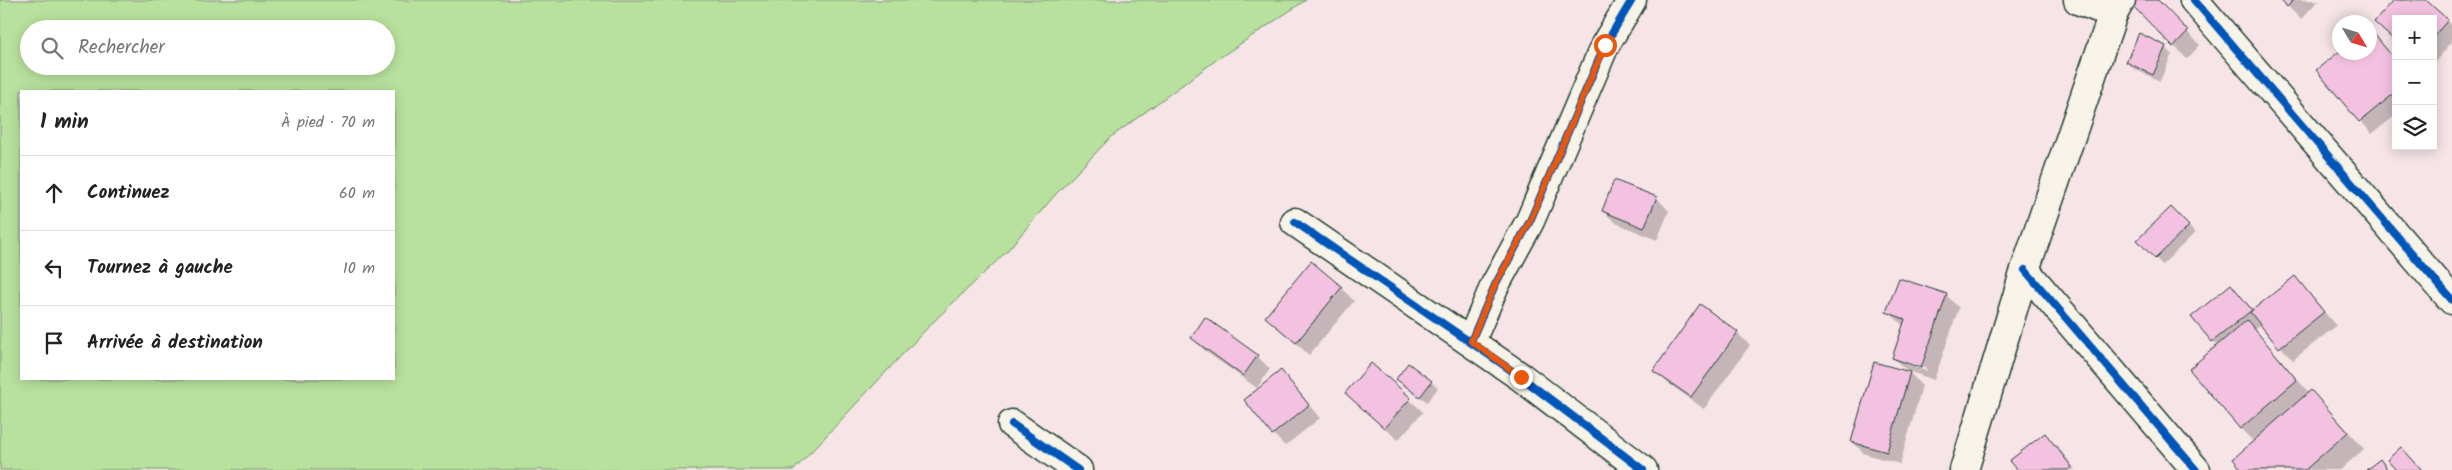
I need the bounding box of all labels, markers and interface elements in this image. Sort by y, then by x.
north arrow [2332,15,2377,60]
map controls [2392,15,2437,150]
button: + [2392,15,2437,60]
search box [20,20,395,75]
text: Rechercher [78,33,165,63]
icon: search [38,34,66,62]
route start [1594,34,1617,57]
button: − [2392,60,2437,105]
button: layers [2392,105,2437,150]
text: 1 min [40,106,89,139]
text: À pied · 70 m [281,110,375,135]
text: Continuez [87,178,170,208]
icon: ahead [40,179,68,207]
text: 60 m [339,181,375,206]
text: Tournez à gauche [87,253,233,283]
icon: left [40,254,68,282]
text: 10 m [343,256,375,281]
text: Arrivée à destination [87,328,263,358]
icon: arrive [40,329,68,357]
route end [1510,366,1533,389]

